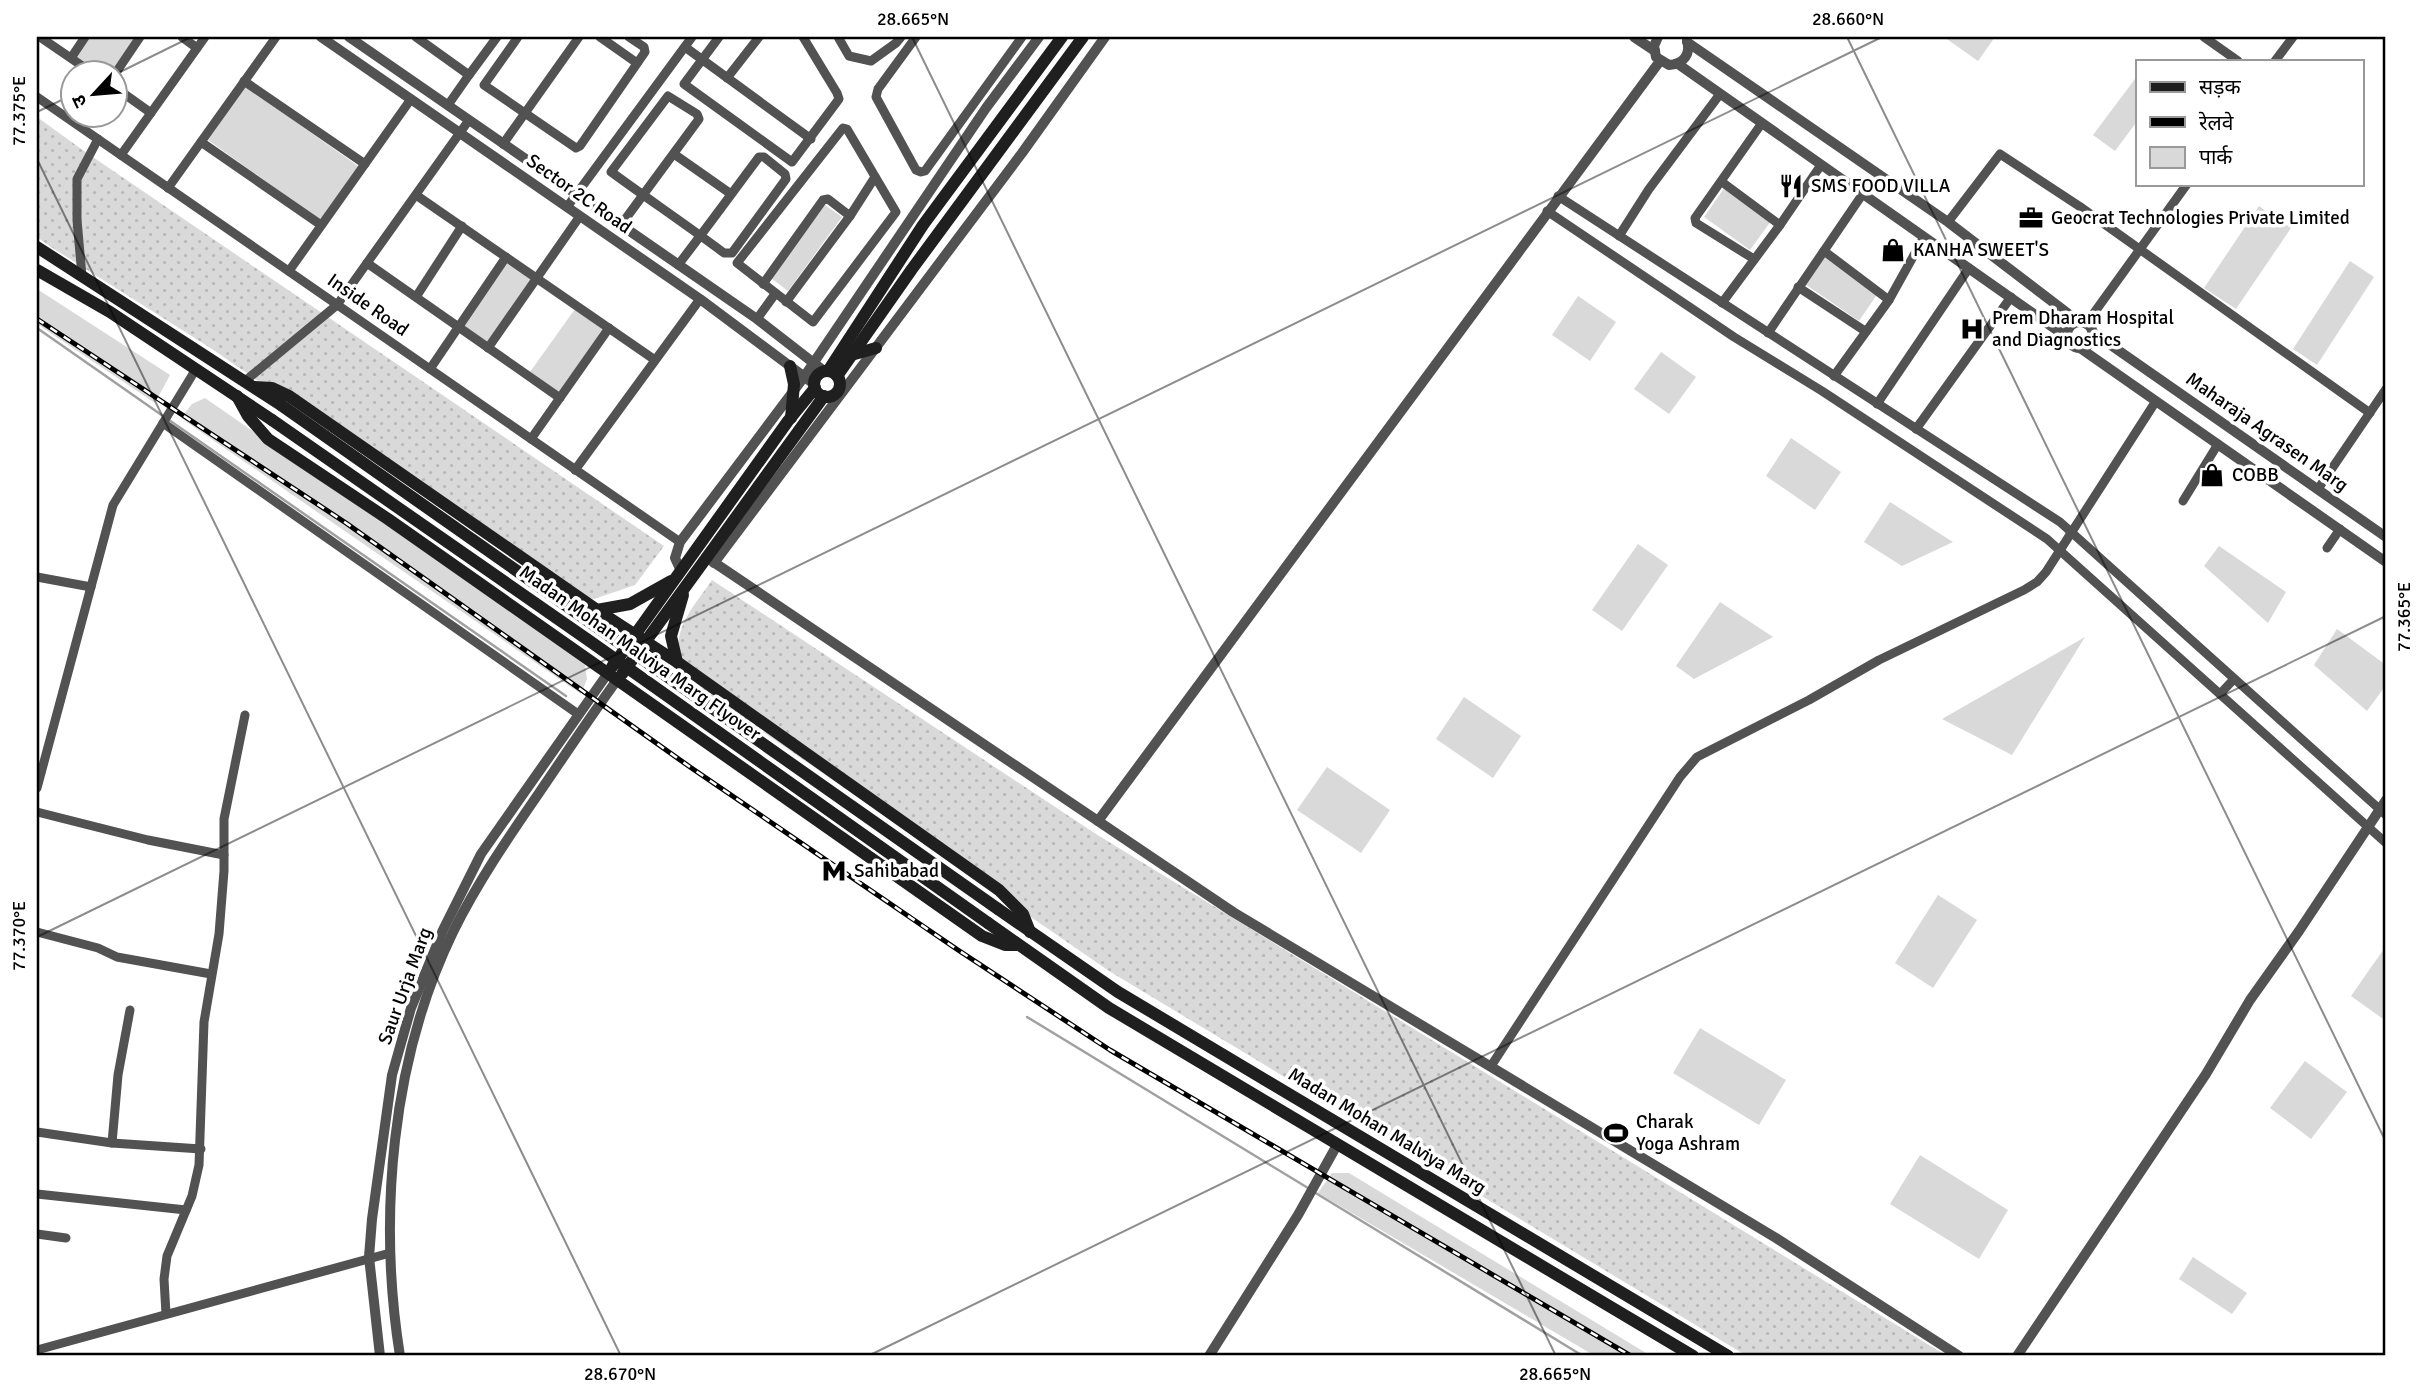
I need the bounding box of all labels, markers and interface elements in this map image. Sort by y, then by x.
text: 28.665°N [877,8,949,30]
text: 28.660°N [1812,8,1884,30]
north arrow [60,60,130,130]
legend [2136,60,2364,186]
text: सड़क [2199,74,2241,100]
text: 77.375°E [8,76,30,146]
text: उ [66,90,93,111]
text: रेलवे [2198,110,2234,136]
text: पार्क [2199,144,2233,170]
street label: Sector 2C Road [522,149,636,239]
restaurant icon: SMS FOOD VILLA [1777,172,1805,200]
place label: SMS FOOD VILLA [1811,174,1951,198]
office icon: Geocrat Technologies Private Limited [2017,204,2045,232]
place label: Geocrat Technologies Private Limited [2051,206,2350,230]
shop icon: KANHA SWEET'S [1879,236,1907,264]
place label: KANHA SWEET'S [1913,238,2049,262]
street label: Inside Road [323,268,413,342]
place label: Prem Dharam Hospital and Diagnostics [1992,306,2174,352]
hospital icon: Prem Dharam Hospital and Diagnostics [1958,315,1986,343]
street label: Maharaja Agrasen Marg [2181,367,2353,497]
shop icon: COBB [2198,461,2226,489]
place label: COBB [2232,463,2279,487]
street label: Madan Mohan Malviya Marg Flyover [515,560,765,746]
text: 77.365°E [2393,582,2415,652]
metro station icon: Sahibabad [820,857,848,885]
place label: Sahibabad [854,859,939,883]
text: 77.370°E [8,901,30,971]
street label: Saur Urja Marg [373,924,437,1048]
street label: Madan Mohan Malviya Marg [1284,1062,1490,1200]
place label: Charak Yoga Ashram [1636,1110,1740,1156]
sports icon: Charak Yoga Ashram [1602,1119,1630,1147]
text: 28.670°N [584,1363,656,1385]
text: 28.665°N [1519,1363,1591,1385]

